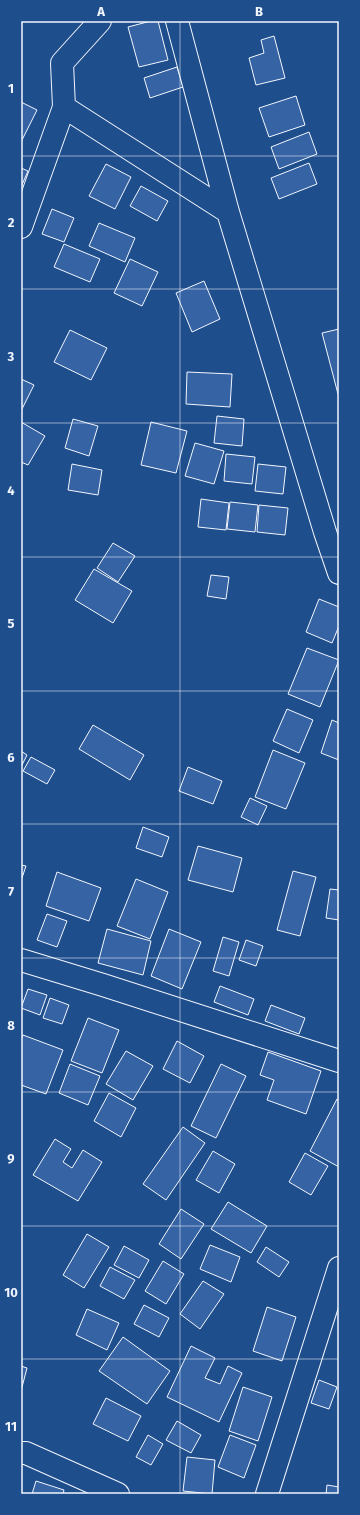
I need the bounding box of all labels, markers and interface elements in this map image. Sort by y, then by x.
text: A [96,4,105,19]
text: B [255,4,263,19]
text: 1 [8,81,14,96]
text: 2 [8,215,15,230]
text: 3 [7,349,15,364]
text: 4 [7,483,15,498]
text: 5 [8,616,15,631]
text: 6 [7,750,15,765]
text: 7 [8,884,14,899]
text: 8 [7,1018,15,1033]
text: 9 [7,1151,15,1166]
text: 10 [4,1285,18,1300]
text: 11 [5,1419,17,1434]

